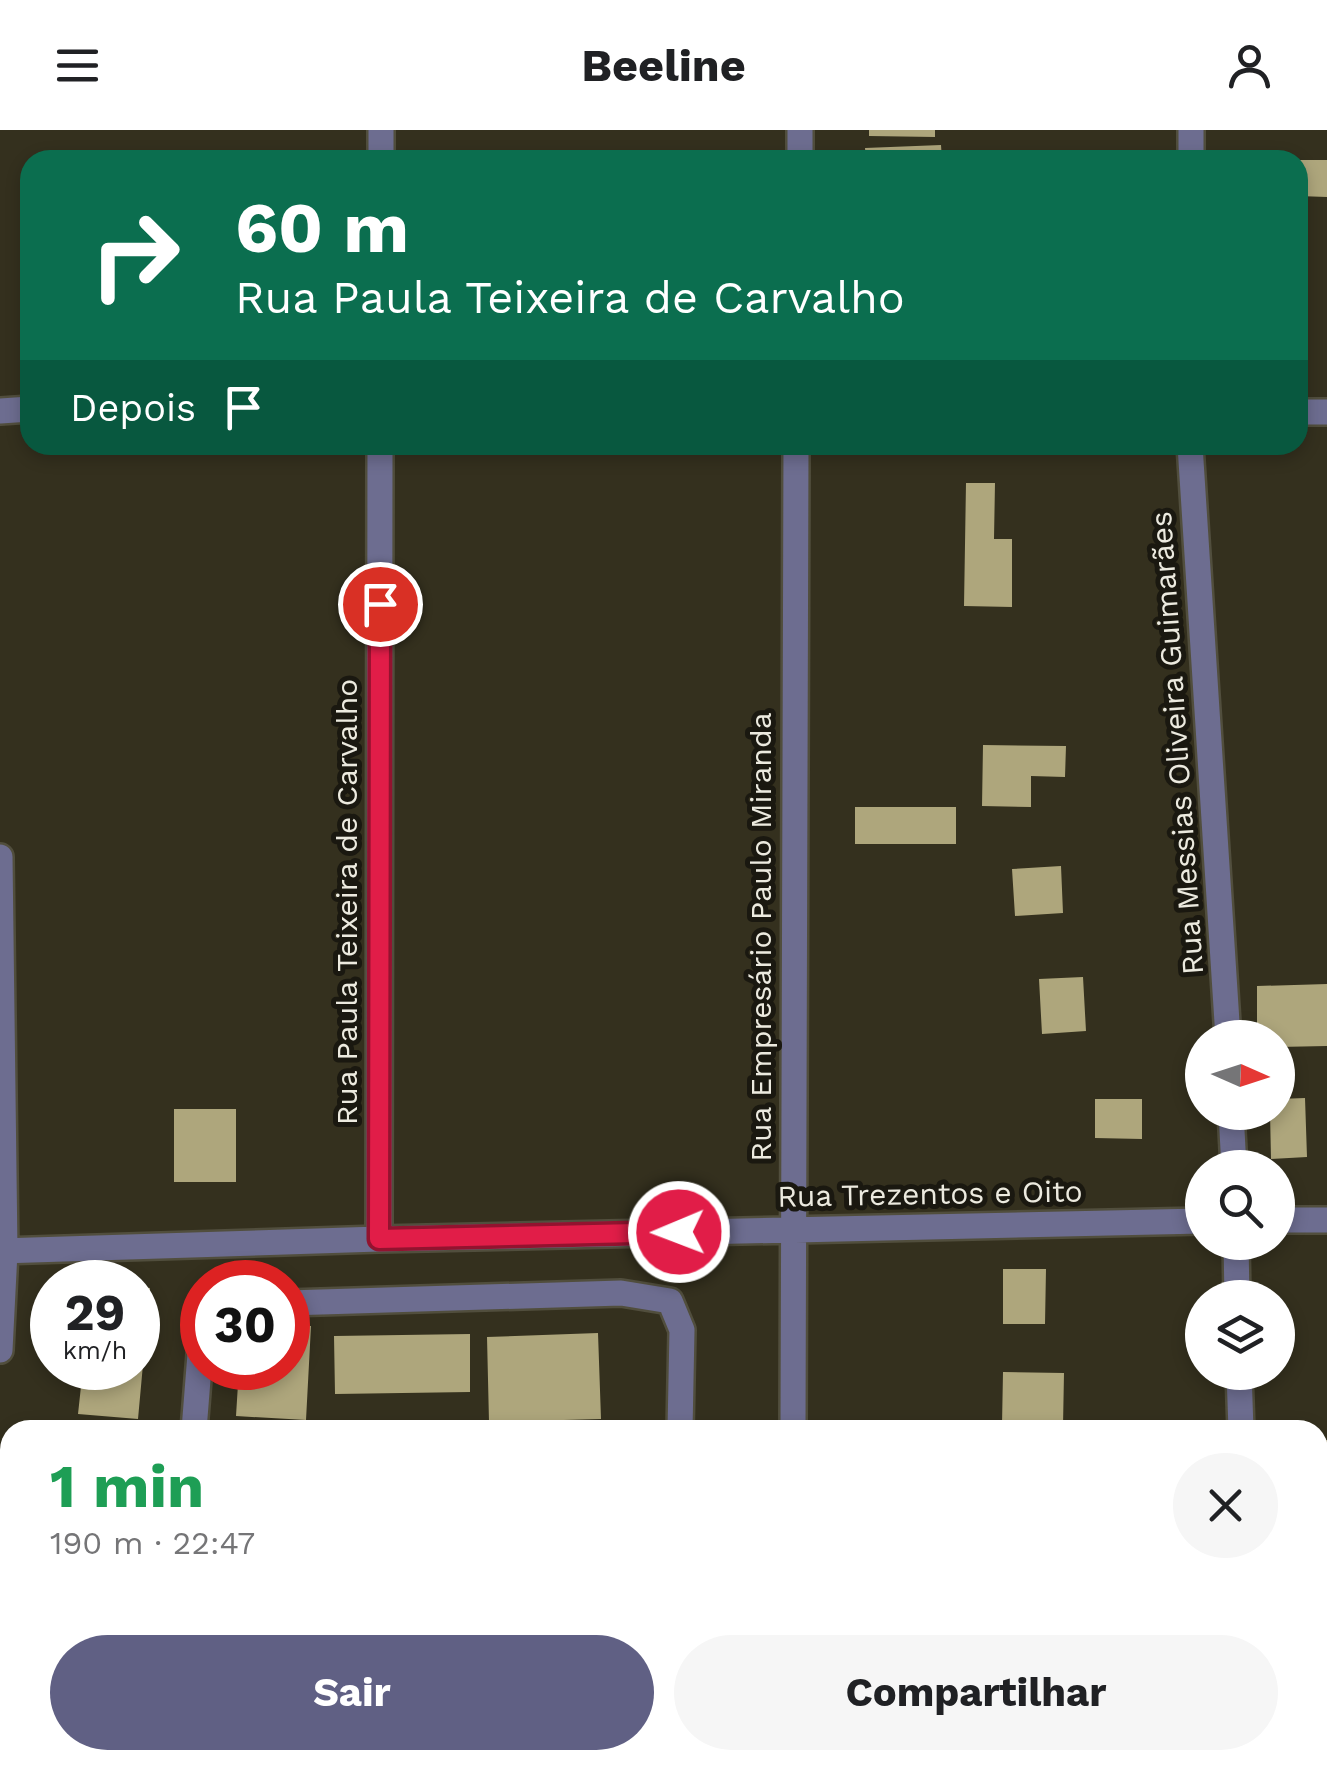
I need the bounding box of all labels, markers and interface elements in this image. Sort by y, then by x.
icon: menu [50,38,105,93]
icon: person [1222,38,1277,93]
text: Beeline [581,39,746,92]
text: 60 m [235,187,409,269]
icon: right [70,190,200,320]
text: Rua Paula Teixeira de Carvalho [235,271,905,324]
icon: arrive [216,380,271,435]
text: Depois [70,386,196,430]
street label: Rua Messias Oliveira Guimarães [1143,510,1210,976]
pin [338,562,423,647]
icon: arrive [353,577,408,632]
street label: Rua Paula Teixeira de Carvalho [329,679,364,1125]
street label: Rua Empresário Paulo Miranda [743,712,778,1162]
north arrow [1185,1020,1295,1130]
map controls [1185,1020,1295,1390]
button: search [1185,1150,1295,1260]
street label: Rua Trezentos e Oito [777,1173,1083,1214]
position arrow [627,1180,731,1284]
speed limit sign: 30 [180,1260,310,1390]
button: layers [1185,1280,1295,1390]
text: 29 [65,1283,125,1342]
text: km/h [63,1336,127,1365]
text: 1 min [50,1451,204,1522]
button: close [1173,1453,1278,1558]
text: 190 m · 22:47 [50,1524,255,1562]
button: Sair [50,1635,654,1750]
button: Compartilhar [674,1635,1278,1750]

